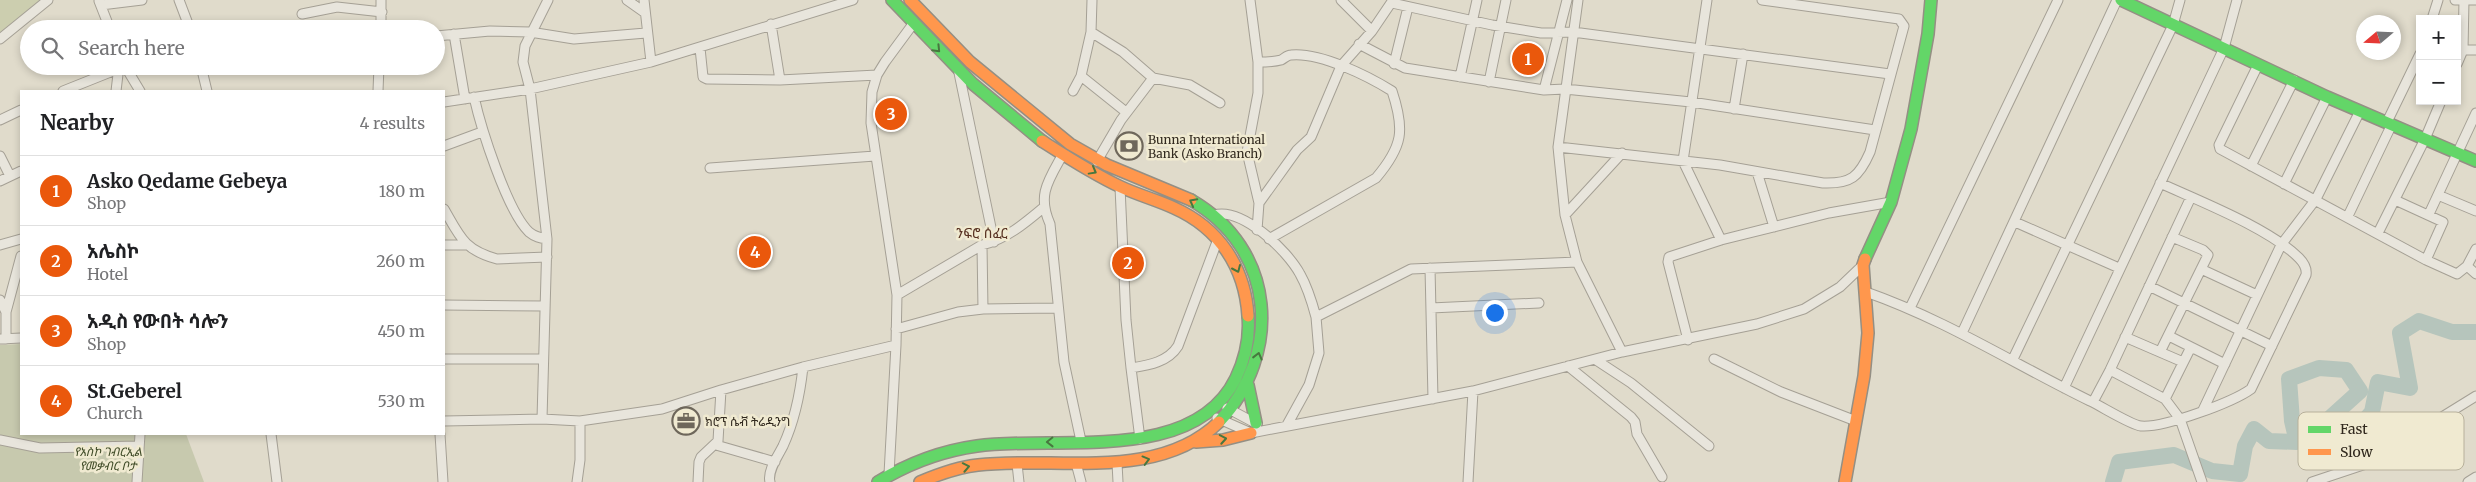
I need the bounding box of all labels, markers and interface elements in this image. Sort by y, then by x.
north arrow [2356,15,2401,60]
map controls [2416,15,2461,105]
button: + [2416,15,2461,60]
search box [20,20,445,75]
icon: search [38,34,66,62]
text: Search here [78,36,185,60]
pin: 1 [1512,40,1544,78]
one-way arrow [931,43,940,52]
button: − [2416,60,2461,105]
pin: 3 [875,95,907,133]
text: Nearby [40,109,114,136]
text: 4 results [359,113,425,133]
bank icon: Bunna International Bank (Asko Branch) [1114,131,1144,161]
place label: Bunna International Bank (Asko Branch) [1148,132,1265,161]
one-way arrow [1087,165,1096,175]
text: Asko Qedame Gebeya [87,169,287,193]
text: 1 [52,181,60,201]
text: 180 m [379,181,425,201]
text: Shop [87,193,126,213]
one-way arrow [1190,198,1199,208]
district label: ንፍሮ ሰፈር [956,224,1008,242]
pin: 4 [739,233,771,271]
text: አሌስኮ [87,239,140,263]
pin: 2 [1112,244,1144,282]
text: 2 [51,251,61,271]
text: 260 m [376,251,425,271]
text: Hotel [87,264,128,284]
one-way arrow [1230,264,1241,273]
your location [1482,300,1508,326]
text: አዲስ የውበት ሳሎን [87,309,229,333]
text: 3 [51,321,61,341]
text: 450 m [377,321,425,341]
text: Shop [87,334,126,354]
one-way arrow [1252,351,1263,360]
text: St.Geberel [87,379,182,403]
text: 4 [51,391,61,411]
text: 530 m [377,391,425,411]
text: Church [87,403,143,423]
office icon: ክሮፕ ሴቭ ትሬዲንግ [671,406,701,436]
legend [2298,412,2464,470]
place label: ክሮፕ ሴቭ ትሬዲንግ [705,414,790,429]
text: Fast [2340,420,2368,438]
one-way arrow [1218,435,1227,445]
one-way arrow [1046,437,1054,447]
text: Slow [2340,443,2373,461]
park label: የአስኮ ገብርኢል የመቃብር ቦታ [74,444,142,473]
one-way arrow [1141,455,1149,465]
one-way arrow [962,463,971,473]

